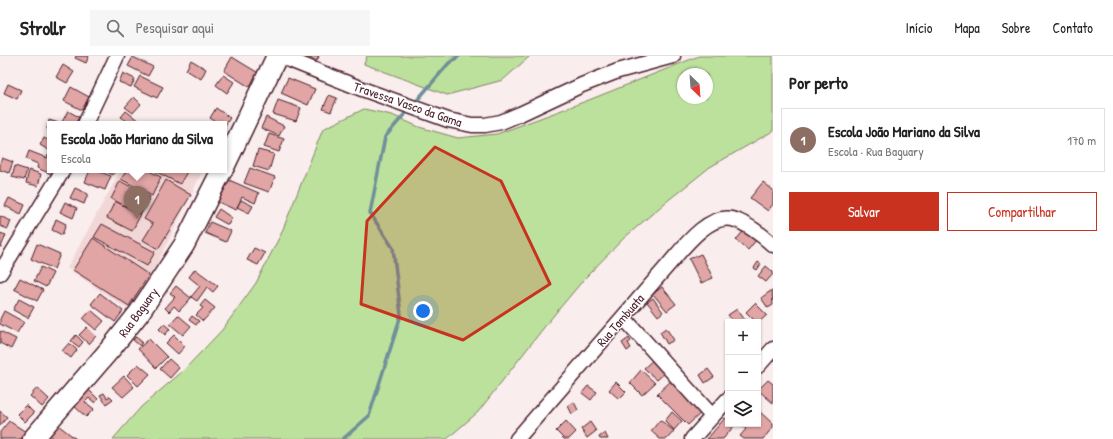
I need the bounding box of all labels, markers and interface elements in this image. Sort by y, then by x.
search box [90,10,370,46]
text: Strollr [20,15,66,41]
icon: search [104,17,126,39]
text: Pesquisar aqui [136,17,214,38]
text: Início [906,18,932,37]
text: Mapa [954,18,980,37]
text: Sobre [1002,18,1031,37]
text: Contato [1053,18,1093,37]
north arrow [677,68,713,104]
text: Por perto [789,71,848,94]
street label: Travessa Vasco da Gama [351,77,465,131]
popup [47,121,227,173]
text: Escola João Mariano da Silva [828,121,980,142]
text: Escola João Mariano da Silva [61,128,213,149]
text: 1 [801,131,805,149]
text: 170 m [1067,131,1096,149]
text: Escola · Rua Baguary [828,142,924,160]
text: Escola [61,149,91,167]
pin: 1 [124,186,150,219]
button: Salvar [789,192,939,231]
button: Compartilhar [947,192,1097,231]
street label: Rua Baguary [114,283,162,341]
street label: Rua Tambuata [592,290,648,350]
your location [413,301,433,321]
map controls [725,319,761,427]
button: + [725,319,761,355]
button: − [725,355,761,391]
button: layers [725,391,761,427]

